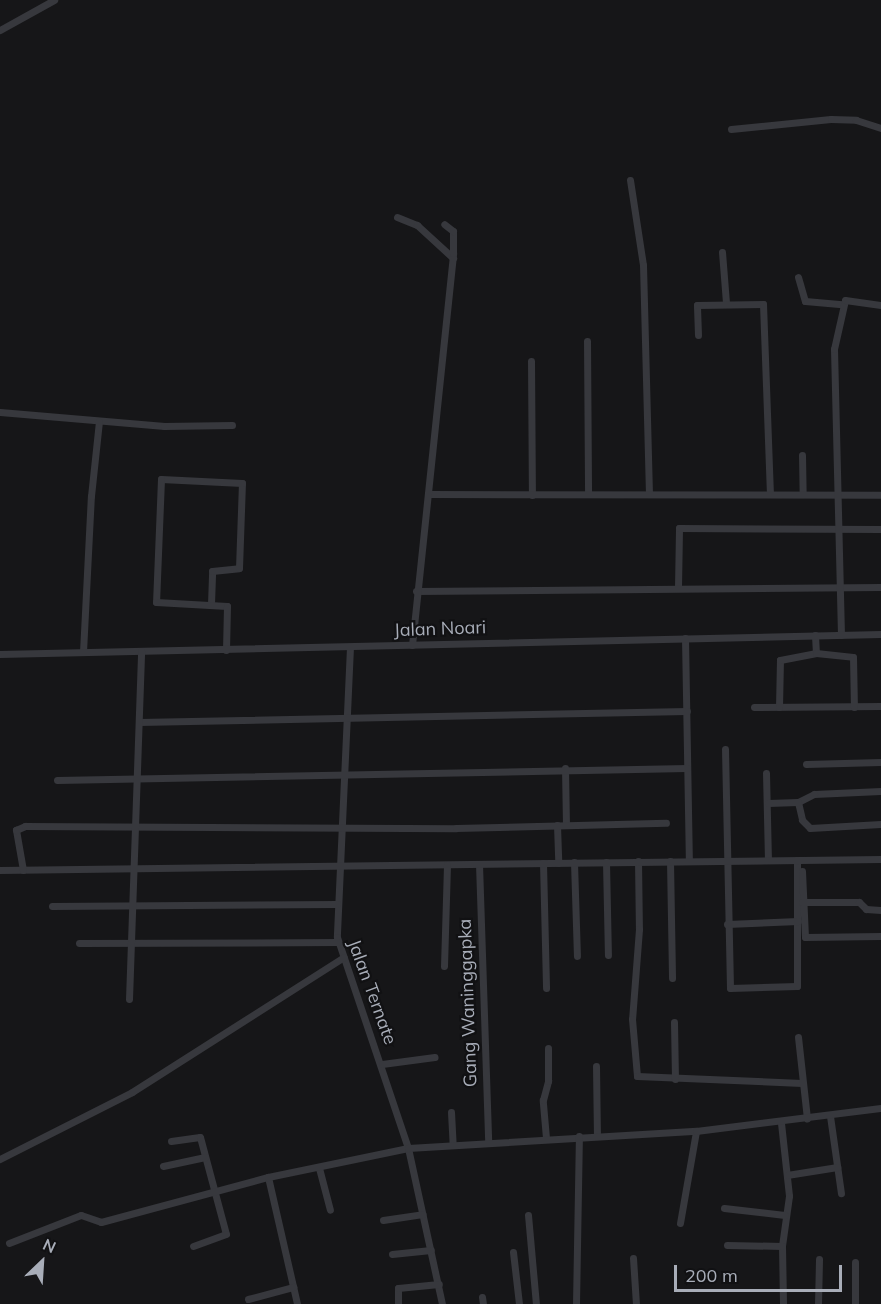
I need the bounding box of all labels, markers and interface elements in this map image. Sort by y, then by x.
street label: Jalan Noari [393,617,487,641]
street label: Gang Waninggapka [454,918,482,1088]
street label: Jalan Ternate [343,937,401,1047]
north arrow [12,1232,72,1292]
text: N [40,1234,59,1257]
scale bar [677,1253,845,1291]
text: 200 m [685,1264,738,1287]

